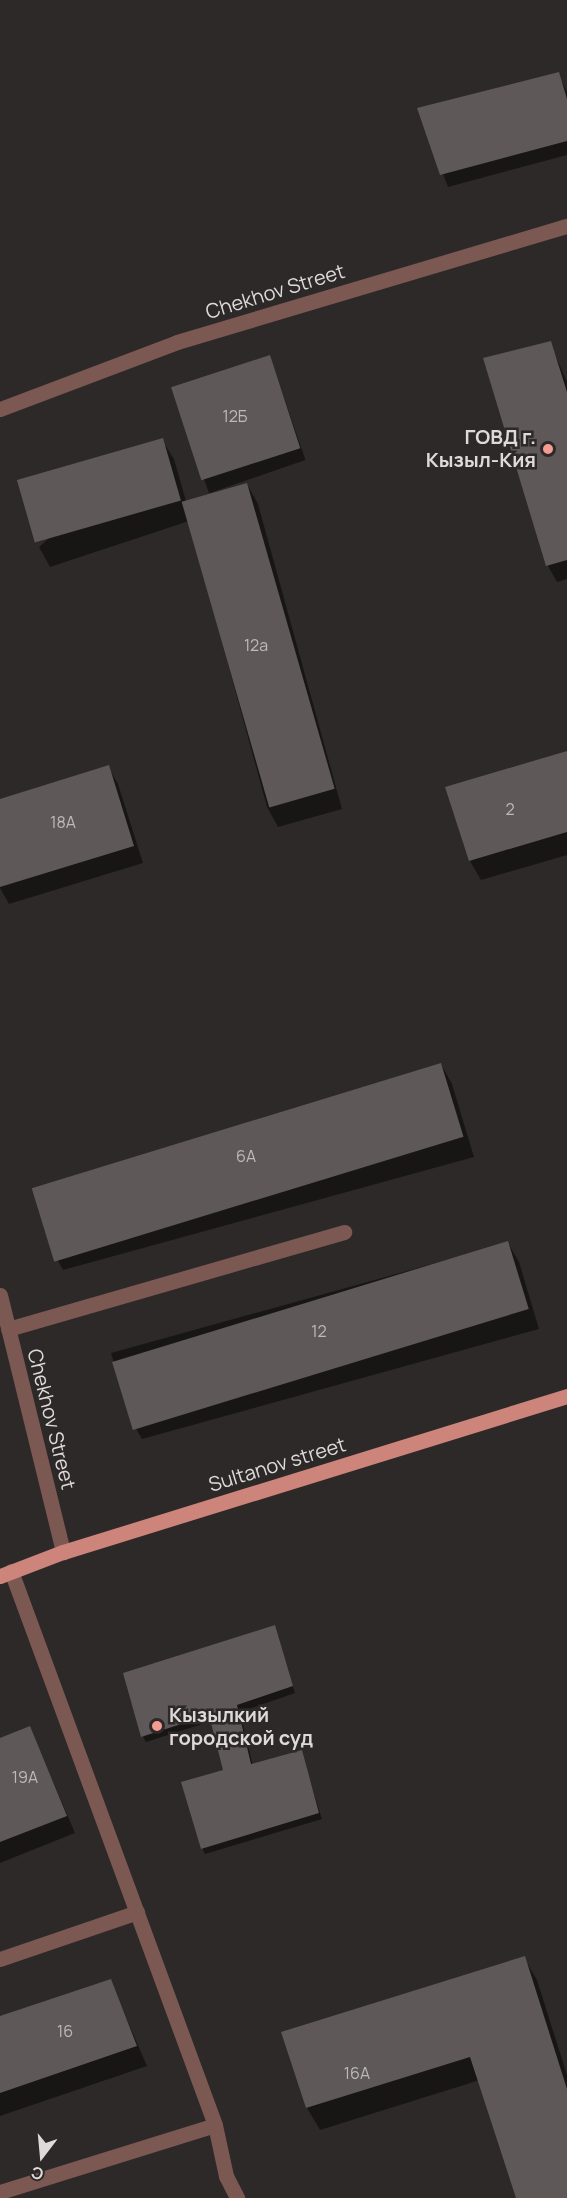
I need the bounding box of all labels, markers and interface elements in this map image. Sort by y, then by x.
street label: Chekhov Street [203,258,347,324]
house number: 12Б [222,406,248,426]
place label: ГОВД г. Кызыл-Кия [426,425,536,472]
marker: ГОВД г. Кызыл-Кия [541,442,555,456]
house number: 12а [244,635,268,655]
house number: 2 [505,799,515,819]
house number: 18А [50,812,76,832]
house number: 6А [236,1146,256,1166]
house number: 12 [311,1321,327,1341]
street label: Chekhov Street [23,1346,81,1492]
street label: Sultanov street [205,1432,349,1496]
place label: Кызылкий городской суд [169,1702,313,1749]
marker: Кызылкий городской суд [150,1719,164,1733]
house number: 19А [12,1767,38,1787]
house number: 16 [57,2021,73,2041]
house number: 16А [344,2063,370,2083]
north arrow [12,2126,72,2186]
text: С [28,2161,46,2186]

